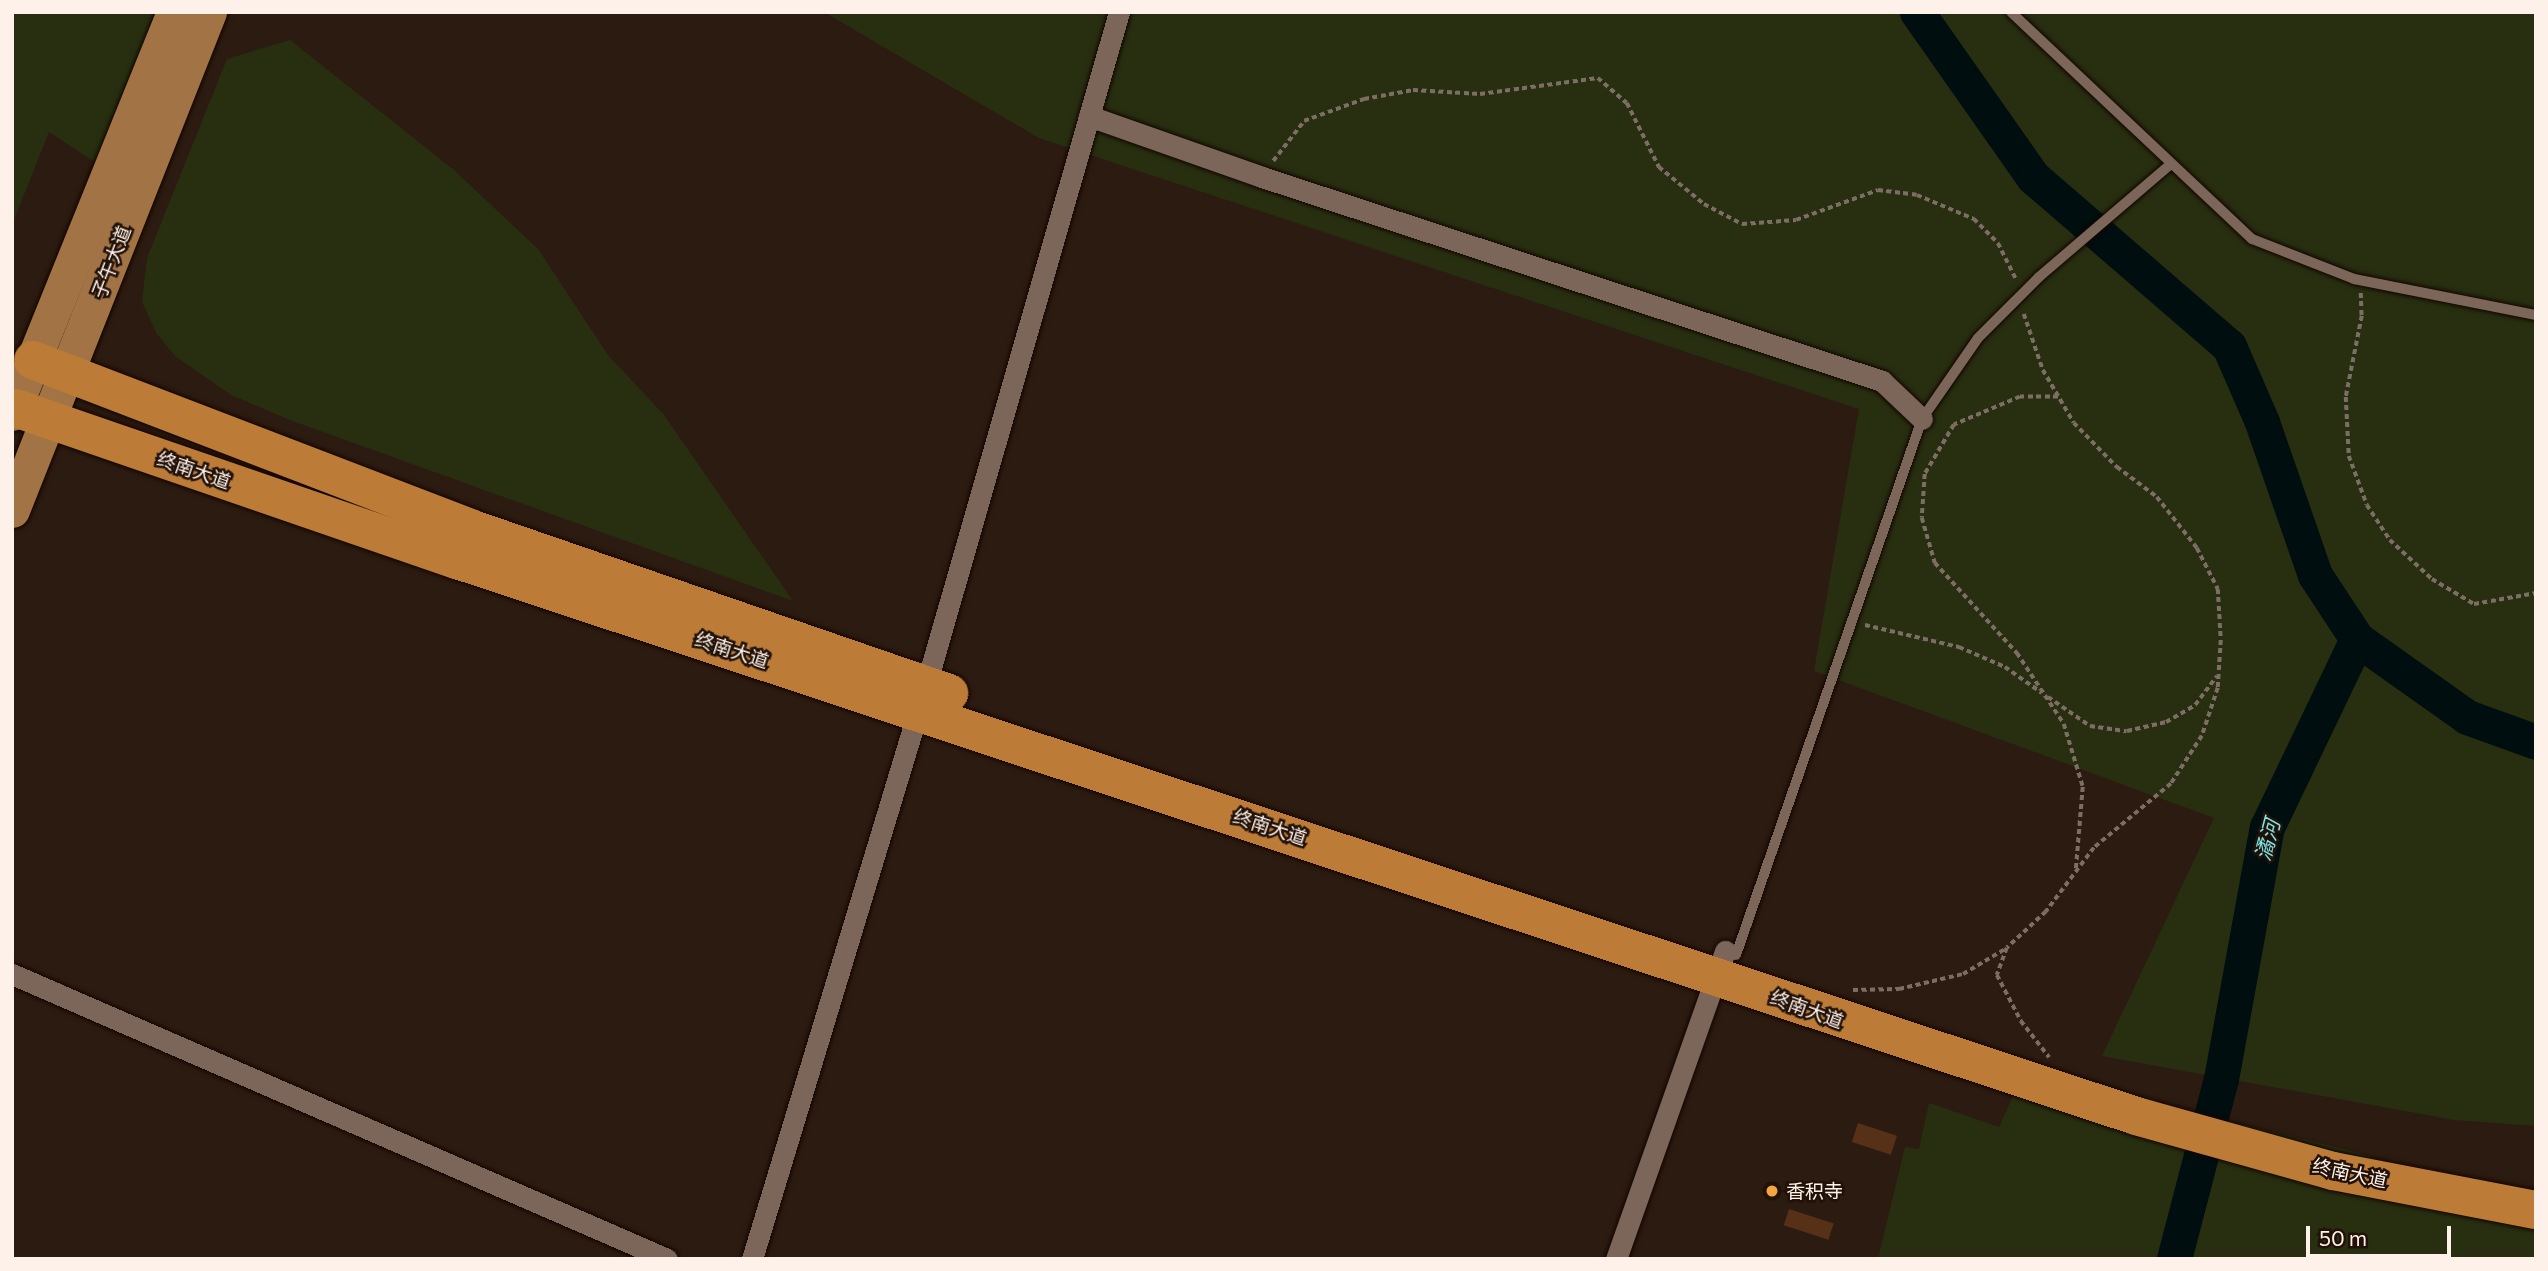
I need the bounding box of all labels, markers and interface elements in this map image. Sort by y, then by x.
street label: 子午大道 [87,222,135,302]
street label: 终南大道 [154,447,234,493]
street label: 终南大道 [692,627,772,673]
street label: 终南大道 [1230,804,1310,850]
water label: 潏河 [2249,816,2285,864]
street label: 终南大道 [1767,985,1847,1033]
street label: 终南大道 [2310,1154,2390,1192]
place label: 香积寺 [1786,1180,1843,1202]
marker: 香积寺 [1764,1183,1780,1199]
scale bar [2310,1212,2455,1256]
text: 50 m [2319,1225,2367,1250]

